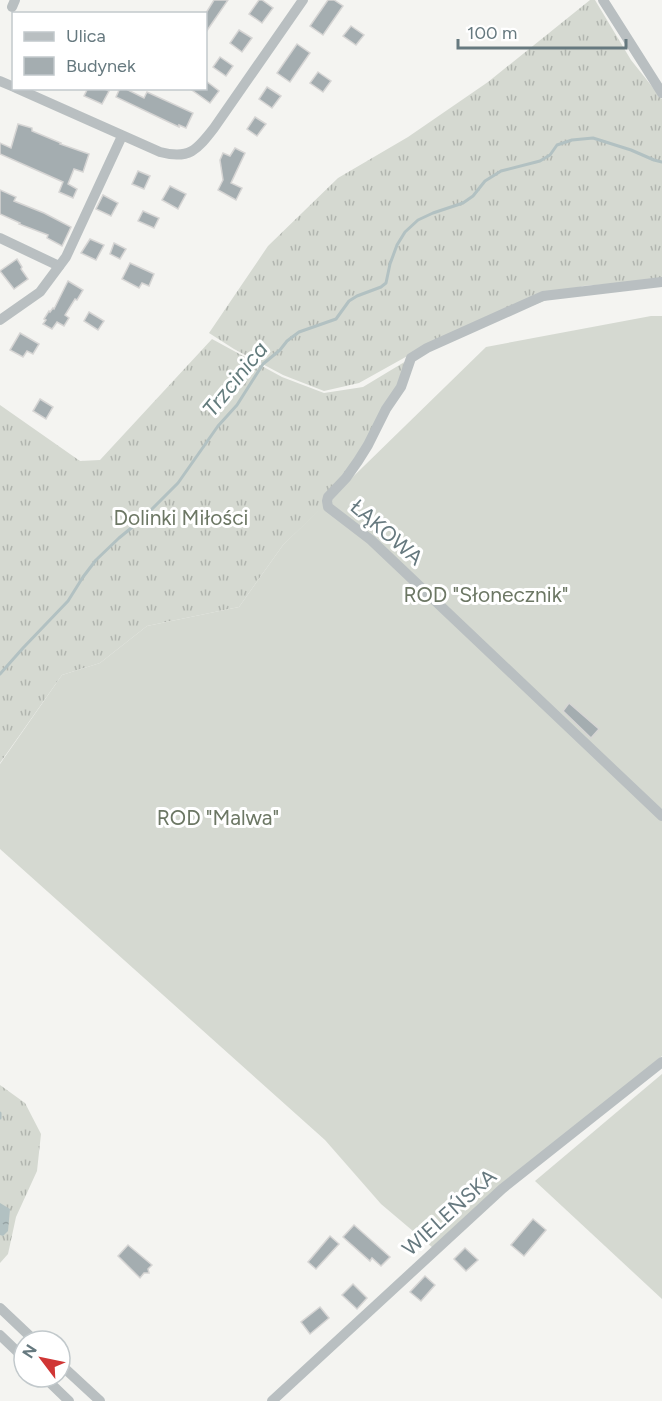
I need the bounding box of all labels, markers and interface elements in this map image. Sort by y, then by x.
legend [12,12,207,90]
scale bar [458,12,626,50]
text: 100 m [467,22,517,44]
text: Ulica [66,25,106,47]
text: Budynek [66,55,136,77]
water label: Trzcinica [197,336,273,422]
street label: ŁĄKOWA [346,494,428,570]
park label: Dolinki Miłości [114,505,248,530]
park label: ROD "Słonecznik" [403,582,569,607]
park label: ROD "Malwa" [157,805,279,830]
street label: WIELEŃSKA [397,1163,501,1261]
north arrow [12,1329,72,1389]
text: N [18,1341,41,1362]

